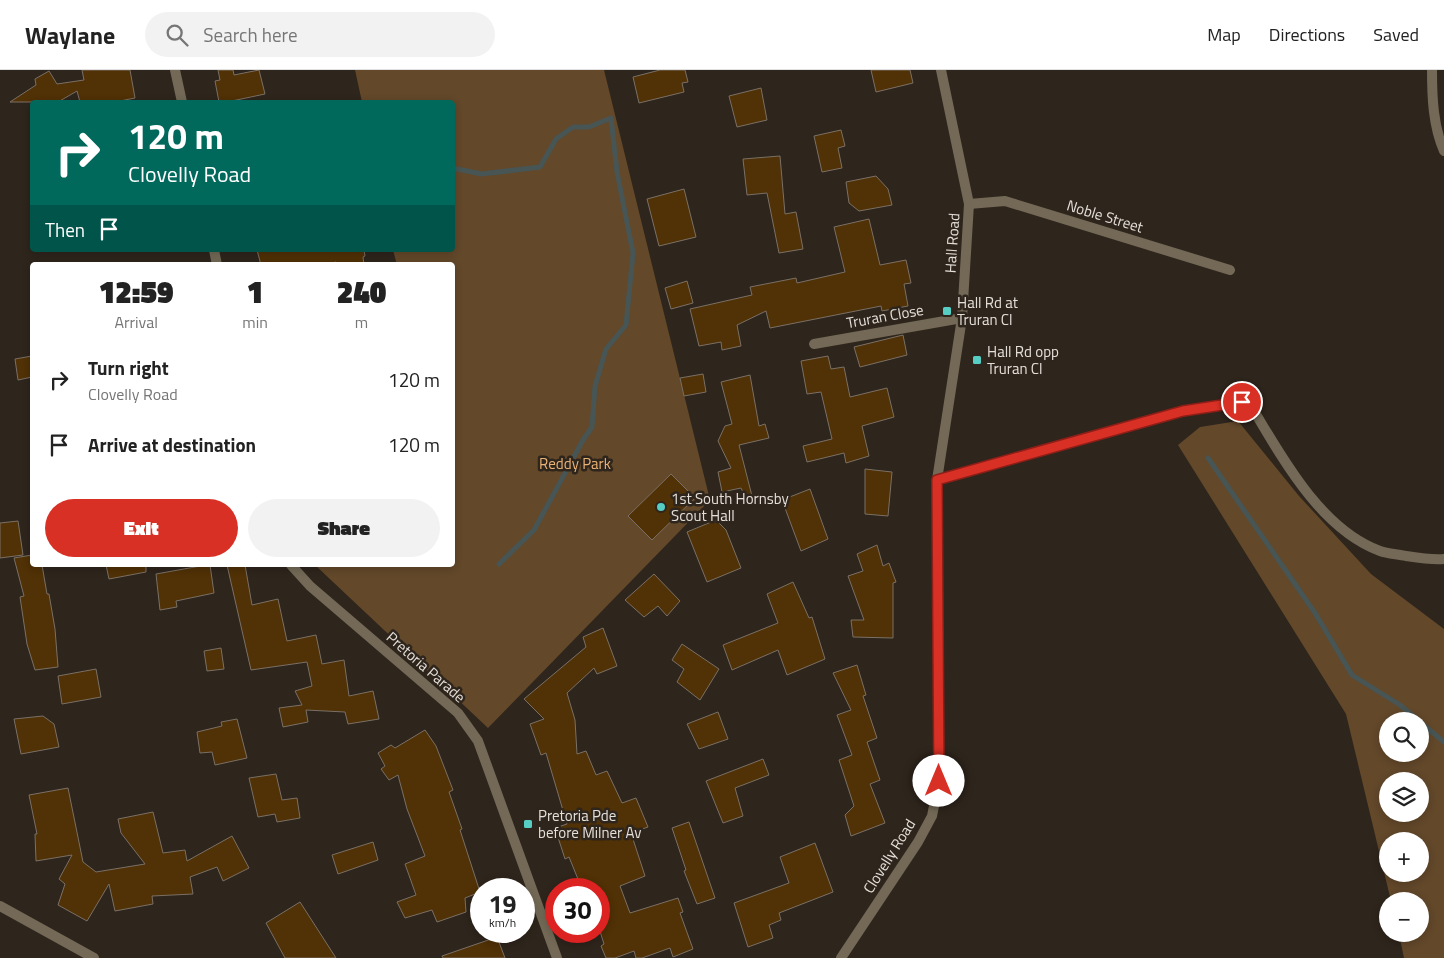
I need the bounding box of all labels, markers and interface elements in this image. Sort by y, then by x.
search box [145,12,495,57]
text: Waylane [25,17,115,53]
text: Search here [203,20,298,49]
icon: search [163,21,191,49]
text: Map [1207,21,1241,48]
text: Directions [1269,21,1345,48]
text: Saved [1373,21,1419,48]
text: 120 m [128,109,224,163]
icon: right [45,120,110,185]
text: Clovelly Road [128,157,251,191]
street label: Noble Street [1064,193,1147,239]
street label: Hall Road [938,212,966,274]
text: Then [45,215,85,244]
icon: arrive [95,215,123,243]
text: 12:59 [99,269,173,315]
text: 1 [247,269,263,315]
text: 240 [337,269,386,315]
place label: Hall Rd at Truran Cl [957,291,1019,331]
street label: Truran Close [845,298,925,334]
marker: Hall Rd at Truran Cl [941,305,953,317]
text: Arrival [114,310,158,334]
text: min [242,310,268,334]
text: m [355,310,368,334]
place label: Hall Rd opp Truran Cl [987,340,1059,380]
text: Turn right [88,353,169,382]
marker: Hall Rd opp Truran Cl [971,354,983,366]
text: 120 m [388,365,440,394]
icon: right [45,366,73,394]
pin [1221,381,1263,423]
text: Clovelly Road [88,382,178,406]
icon: arrive [1228,388,1256,416]
text: Arrive at destination [88,430,256,459]
text: 120 m [388,430,440,459]
icon: arrive [45,431,73,459]
park label: Reddy Park [539,452,611,475]
place label: 1st South Hornsby Scout Hall [671,487,789,527]
button: Exit [45,499,238,557]
button: Share [248,499,440,557]
marker: 1st South Hornsby Scout Hall [655,501,667,513]
street label: Pretoria Parade [381,626,471,708]
map controls [1379,712,1429,942]
button: search [1379,712,1429,762]
position arrow [912,754,964,806]
button: layers [1379,772,1429,822]
place label: Pretoria Pde before Milner Av [538,804,642,844]
street label: Clovelly Road [857,814,921,898]
marker: Pretoria Pde before Milner Av [522,818,534,830]
button: + [1379,832,1429,882]
speed limit sign: 30 [545,878,610,943]
text: 19 [488,885,517,923]
button: − [1379,892,1429,942]
text: km/h [489,913,516,932]

